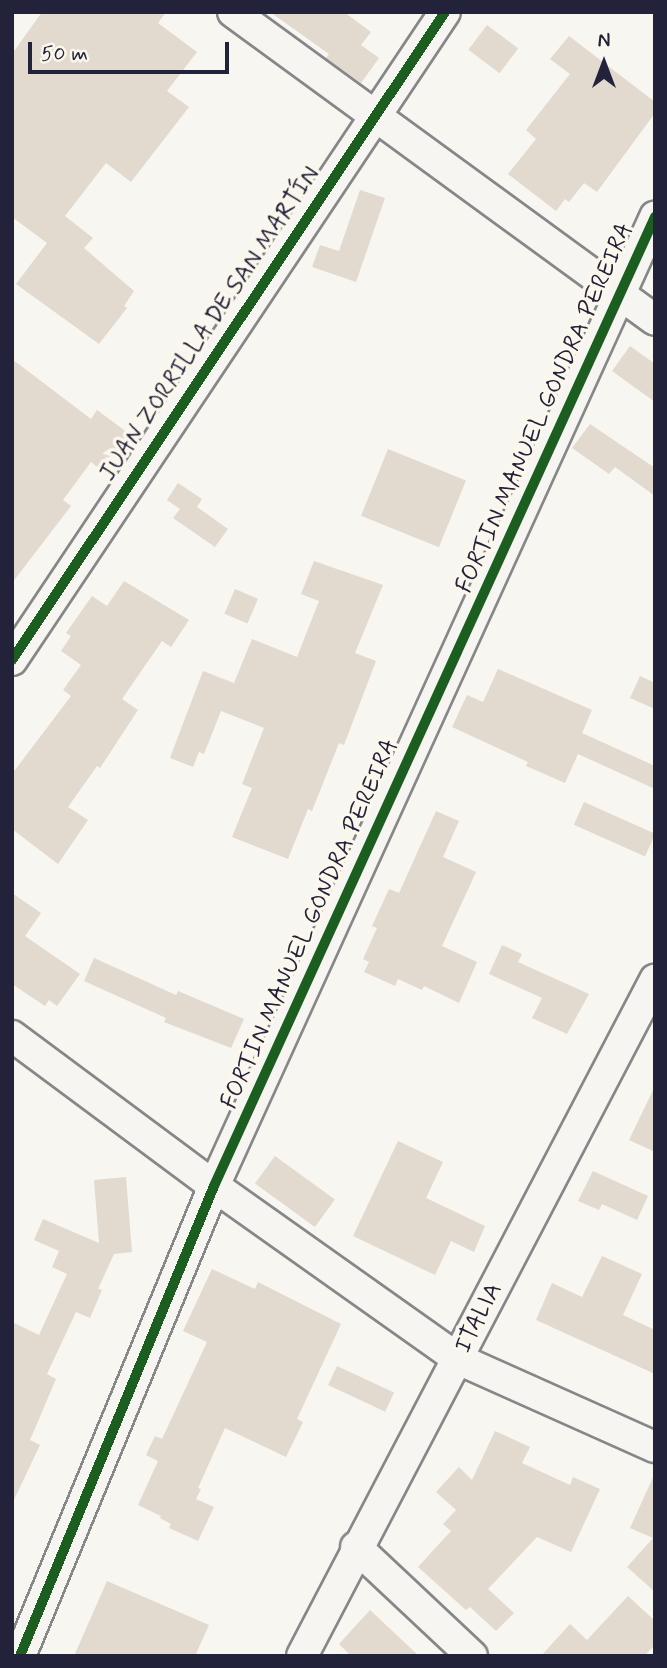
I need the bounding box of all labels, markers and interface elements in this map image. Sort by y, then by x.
scale bar [32,28,233,72]
north arrow [569,28,639,98]
text: N [598,29,610,54]
text: 50 m [41,40,88,68]
street label: JUAN ZORRILLA DE SAN MARTÍN [92,159,328,489]
street label: FORTIN MANUEL GONDRA PEREIRA [451,220,639,596]
street label: FORTIN MANUEL GONDRA PEREIRA [216,736,404,1112]
street label: ITALIA [449,1278,509,1358]

